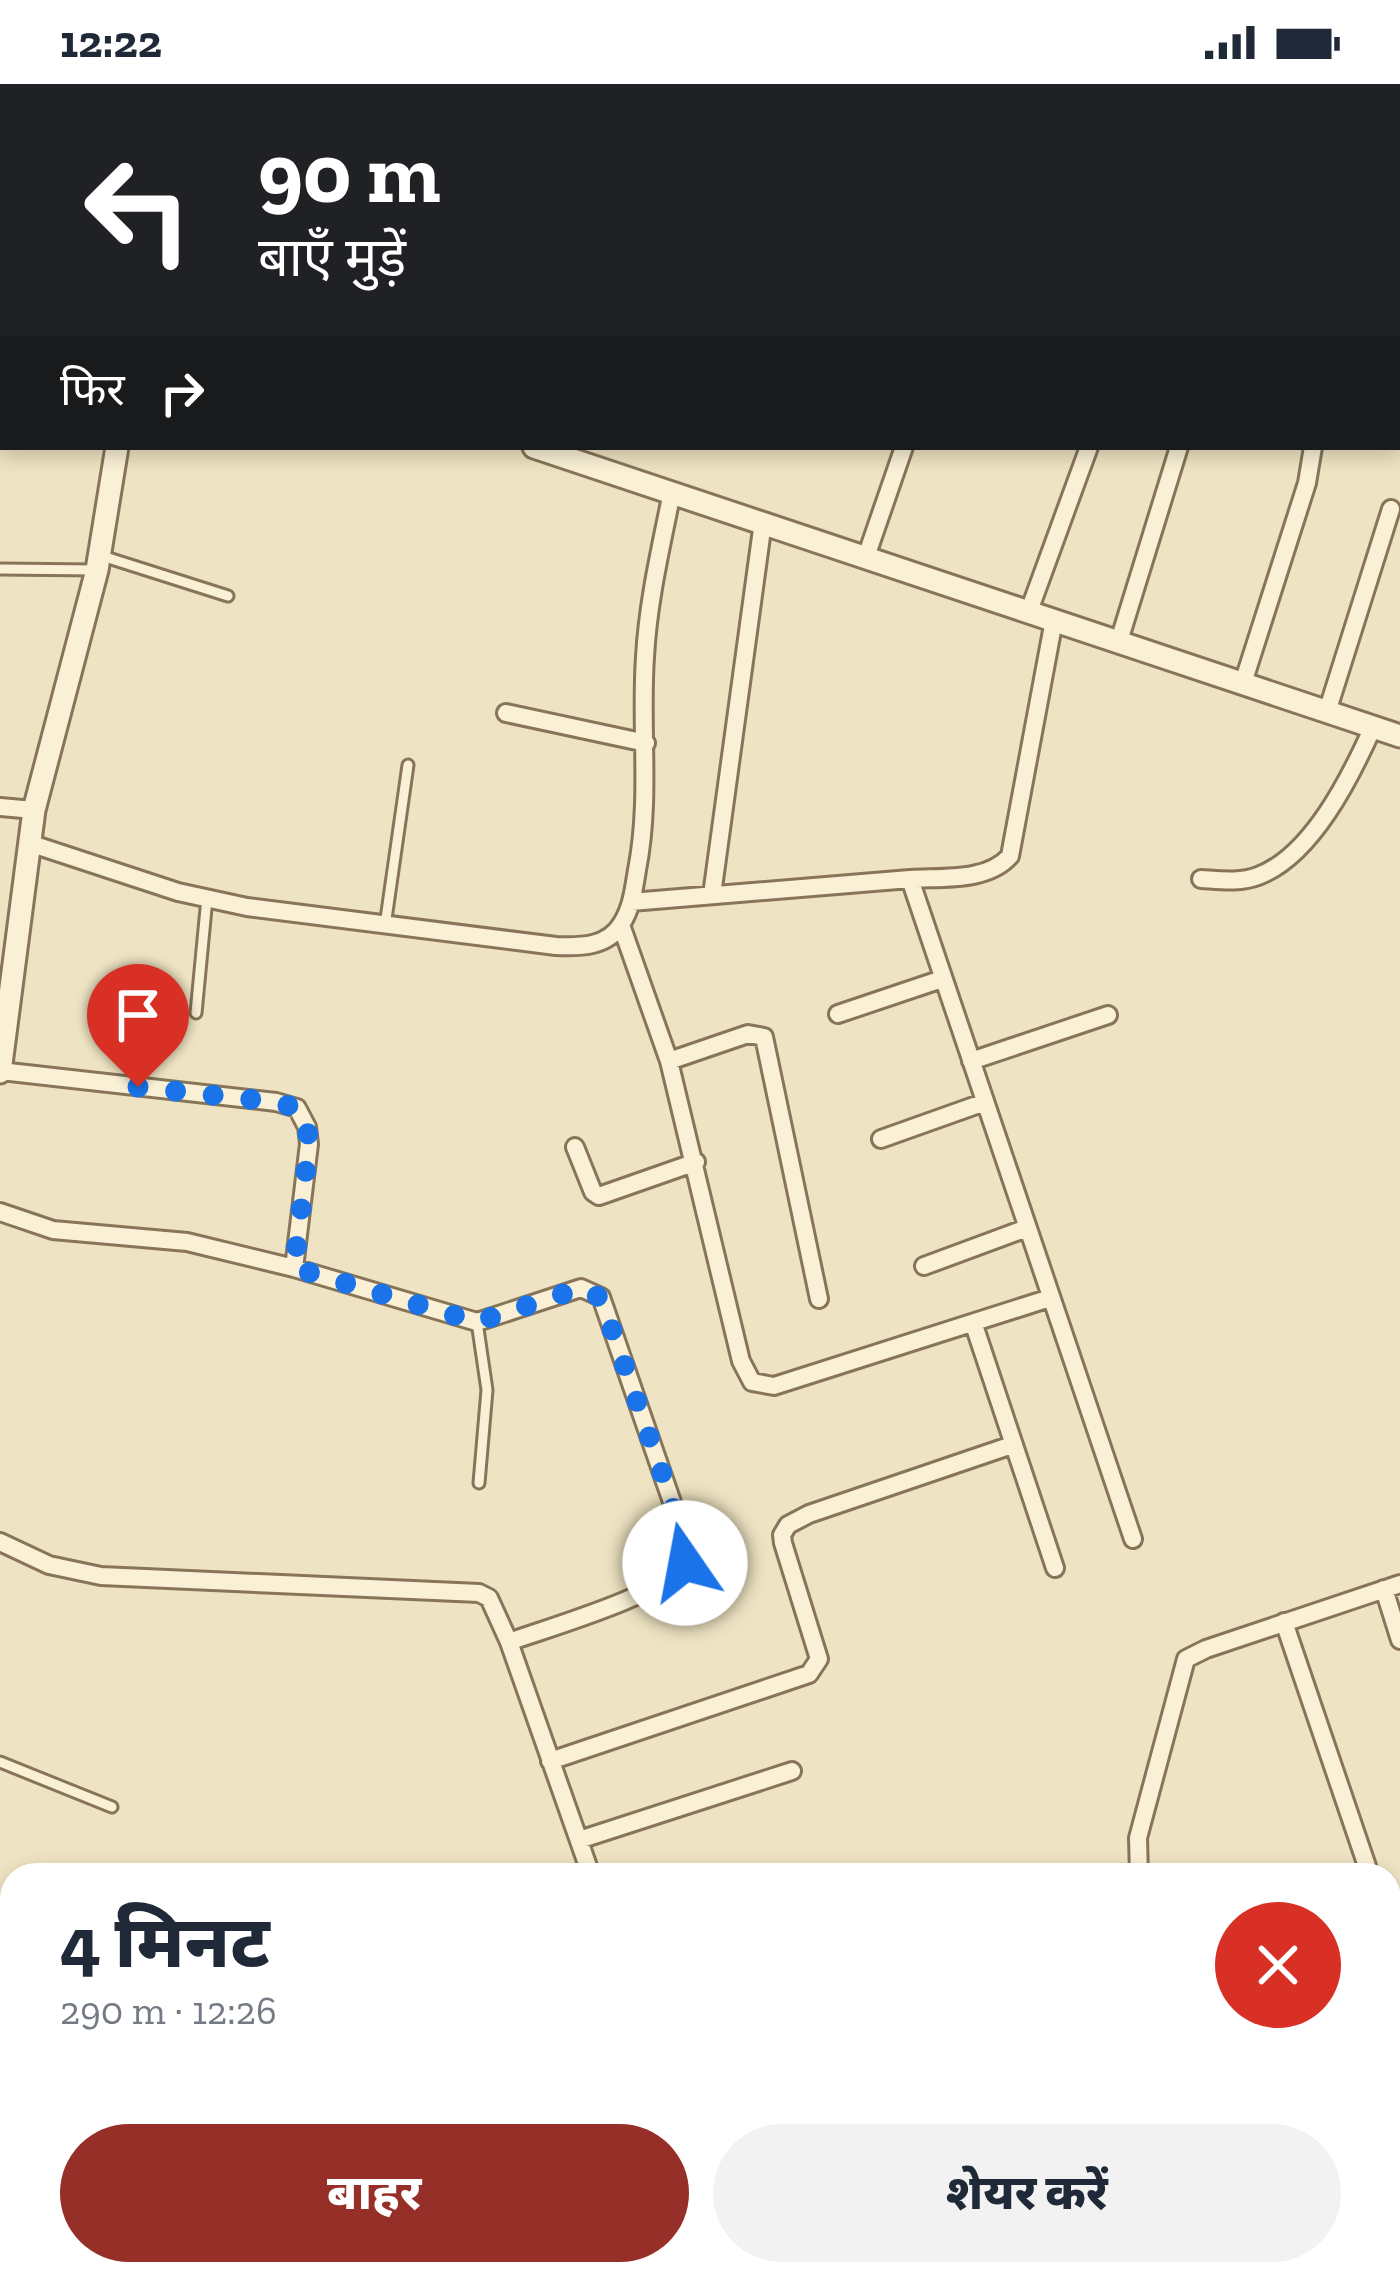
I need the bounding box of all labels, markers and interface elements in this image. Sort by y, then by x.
text: 12:22 [60,15,162,69]
text: 90 m [258,123,441,224]
icon: left [60,132,216,288]
text: बाएँ मुड़ें [258,225,406,290]
icon: right [149,360,215,426]
text: फिर [60,363,125,417]
pin [87,964,189,1087]
icon: arrive [105,982,171,1048]
position arrow [622,1500,748,1626]
text: 4 मिनट [60,1899,270,1985]
button: close [1215,1902,1341,2028]
text: 290 m · 12:26 [60,1987,277,2034]
button: बाहर [60,2124,689,2262]
button: शेयर करें [713,2124,1341,2262]

